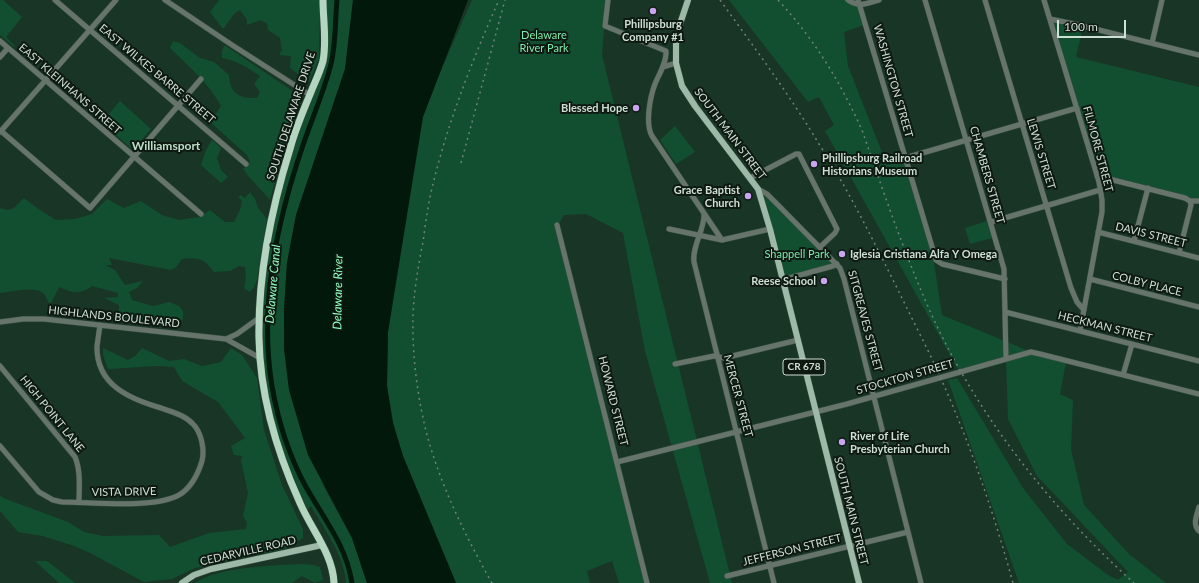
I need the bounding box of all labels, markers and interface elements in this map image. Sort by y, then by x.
marker: Phillipsburg Company #1 [648,6,658,16]
scale bar [1059,12,1128,38]
place label: Phillipsburg Company #1 [622,17,684,43]
text: 100 m [1064,19,1098,34]
street label: EAST WILKES BARRE STREET [96,22,218,126]
street label: WASHINGTON STREET [871,23,915,139]
park label: Delaware River Park [519,28,569,54]
street label: EAST KLEINHANS STREET [16,41,124,137]
street label: SOUTH DELAWARE DRIVE [264,50,318,182]
street label: SOUTH MAIN STREET [691,86,769,182]
place label: Blessed Hope [561,101,628,115]
marker: Blessed Hope [631,103,641,113]
street label: FILMORE STREET [1080,105,1116,193]
street label: LEWIS STREET [1024,117,1058,191]
street label: CHAMBERS STREET [967,125,1007,225]
district label: Williamsport [132,139,200,153]
place label: Phillipsburg Railroad Historians Museum [822,151,922,177]
marker: Phillipsburg Railroad Historians Museum [809,159,819,169]
place label: Grace Baptist Church [674,183,740,209]
marker: Grace Baptist Church [743,191,753,201]
street label: DAVIS STREET [1114,220,1188,250]
water label: Delaware Canal [262,244,284,324]
park label: Shappell Park [764,247,830,261]
place label: Iglesia Cristiana Alfa Y Omega [850,247,997,261]
marker: Iglesia Cristiana Alfa Y Omega [837,249,847,259]
water label: Delaware River [330,254,346,330]
street label: SITGREAVES STREET [845,269,885,373]
street label: COLBY PLACE [1111,269,1183,299]
place label: Reese School [751,274,816,288]
marker: Reese School [819,276,829,286]
street label: HIGHLANDS BOULEVARD [48,304,180,330]
street label: HECKMAN STREET [1057,309,1153,345]
street label: MERCER STREET [721,353,755,439]
street label: HOWARD STREET [595,355,631,447]
street label: STOCKTON STREET [855,357,955,397]
road number: CR 678 [783,359,825,375]
street label: HIGH POINT LANE [17,373,87,455]
place label: River of Life Presbyterian Church [850,429,950,455]
marker: River of Life Presbyterian Church [837,437,847,447]
street label: SOUTH MAIN STREET [831,456,871,566]
street label: VISTA DRIVE [92,485,156,499]
street label: JEFFERSON STREET [741,531,843,569]
street label: CEDARVILLE ROAD [199,534,297,568]

